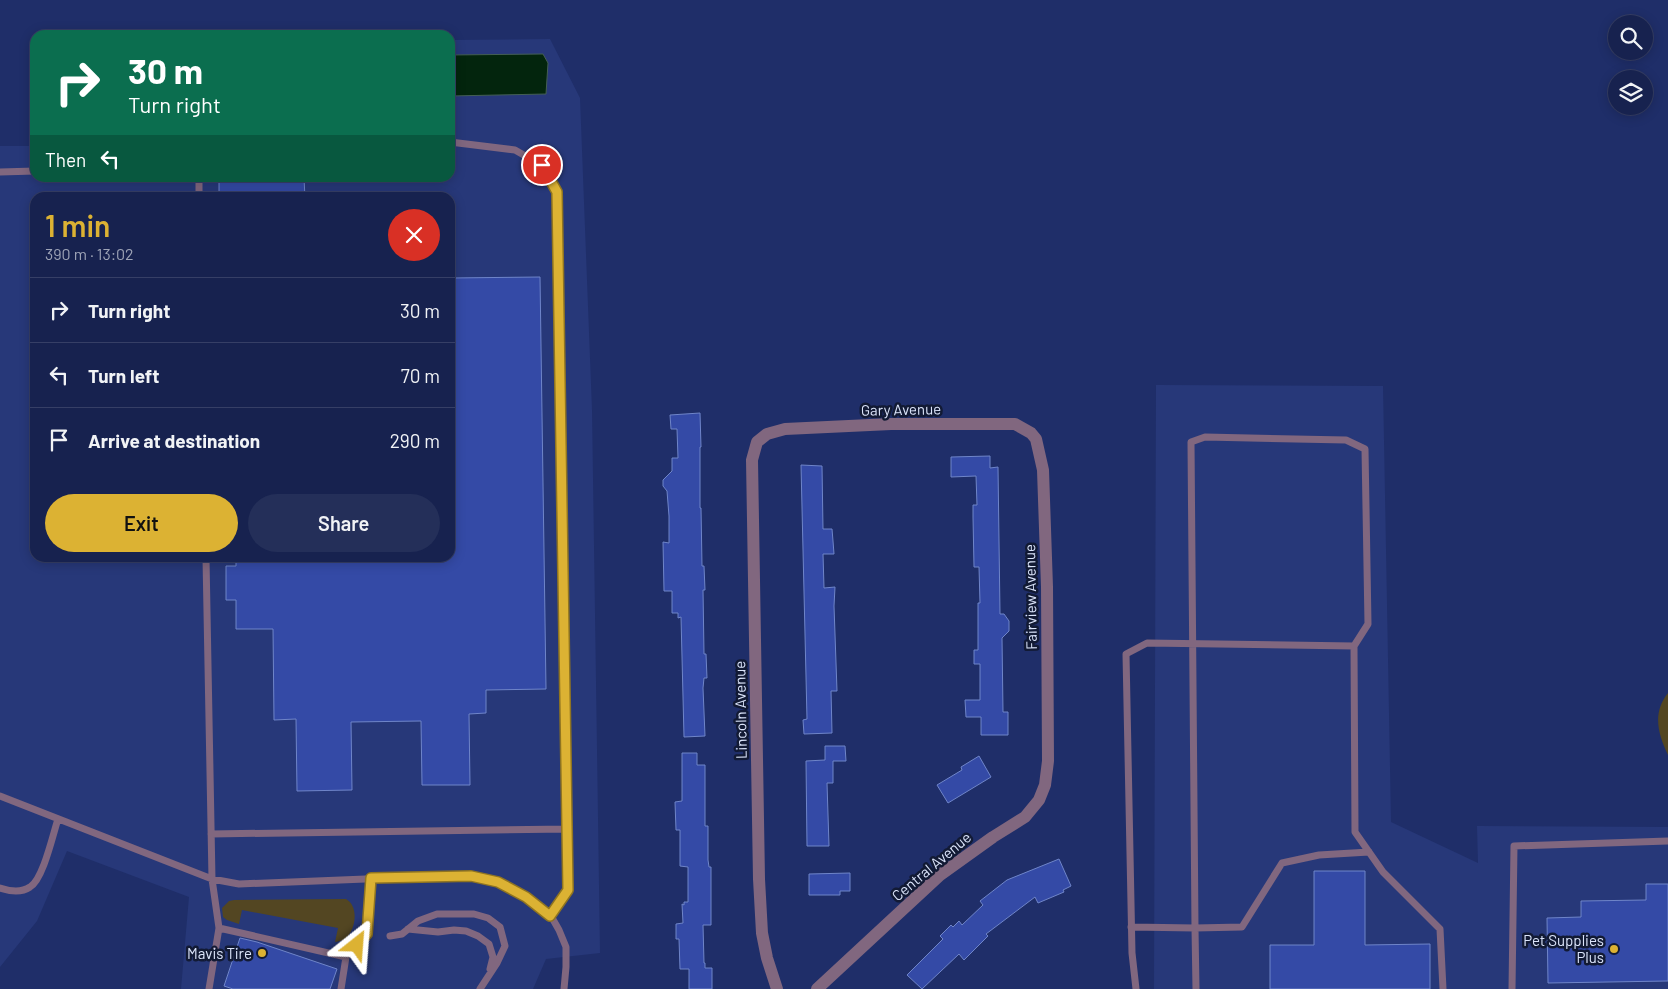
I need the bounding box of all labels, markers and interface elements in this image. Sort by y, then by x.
map controls [1608,15,1653,115]
button: search [1608,15,1653,60]
text: 30 m [128,49,203,91]
icon: right [45,50,110,115]
button: layers [1608,70,1653,115]
text: Turn right [128,91,221,117]
pin [521,144,563,186]
icon: left [96,145,124,173]
text: Then [45,148,86,171]
icon: arrive [528,151,556,179]
text: 1 min [45,207,110,243]
button: close [388,209,440,261]
text: 390 m · 13:02 [45,244,134,263]
icon: right [45,296,73,324]
text: Turn right [88,299,170,322]
text: 30 m [400,299,440,322]
icon: left [45,361,73,389]
text: Turn left [88,364,159,387]
text: 70 m [401,364,440,387]
street label: Gary Avenue [861,399,941,419]
icon: arrive [45,426,73,454]
text: Arrive at destination [88,429,260,452]
text: 290 m [390,429,440,452]
button: Exit [45,494,238,552]
button: Share [248,494,440,552]
street label: Fairview Avenue [1020,544,1040,650]
street label: Lincoln Avenue [730,661,750,759]
street label: Central Avenue [888,828,974,904]
position arrow [330,918,382,970]
place label: Pet Supplies Plus [1523,931,1604,966]
marker: Pet Supplies Plus [1608,943,1620,955]
place label: Mavis Tire [187,944,252,962]
marker: Mavis Tire [256,947,268,959]

